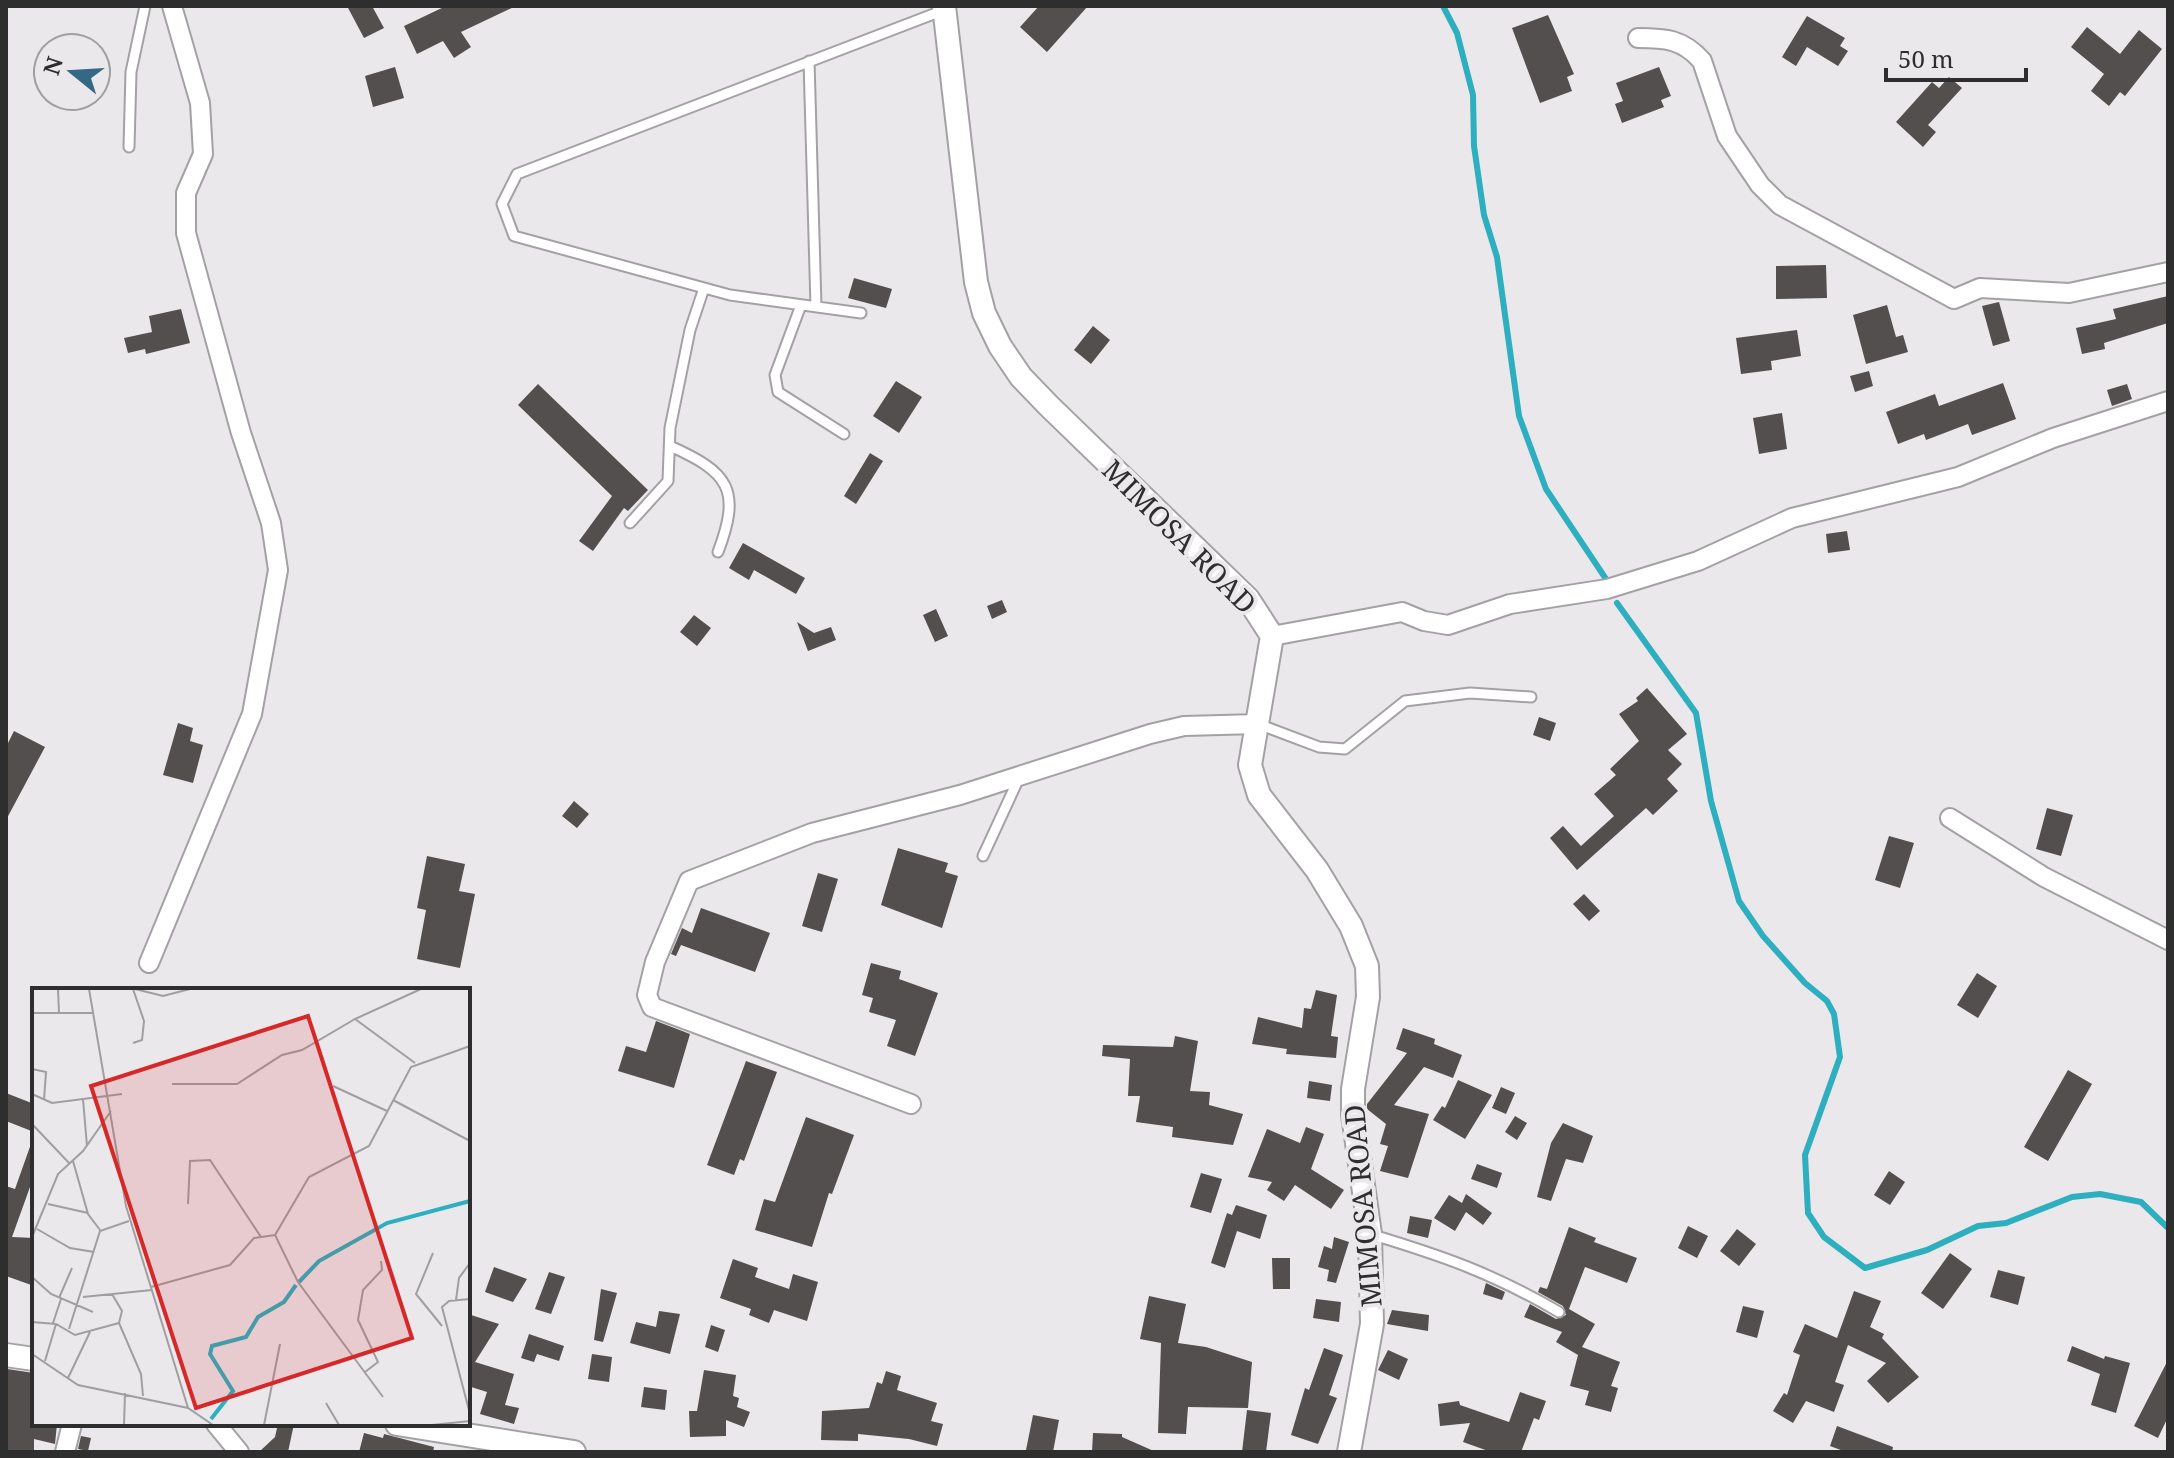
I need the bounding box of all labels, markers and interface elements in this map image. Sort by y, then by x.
north arrow [32,32,112,112]
scale bar [1886,32,2026,82]
text: 50 m [1898,42,1954,75]
text: N [35,53,69,78]
street label: MIMOSA ROAD [1095,451,1265,621]
inset map [32,988,470,1426]
street label: MIMOSA ROAD [1334,1103,1390,1309]

